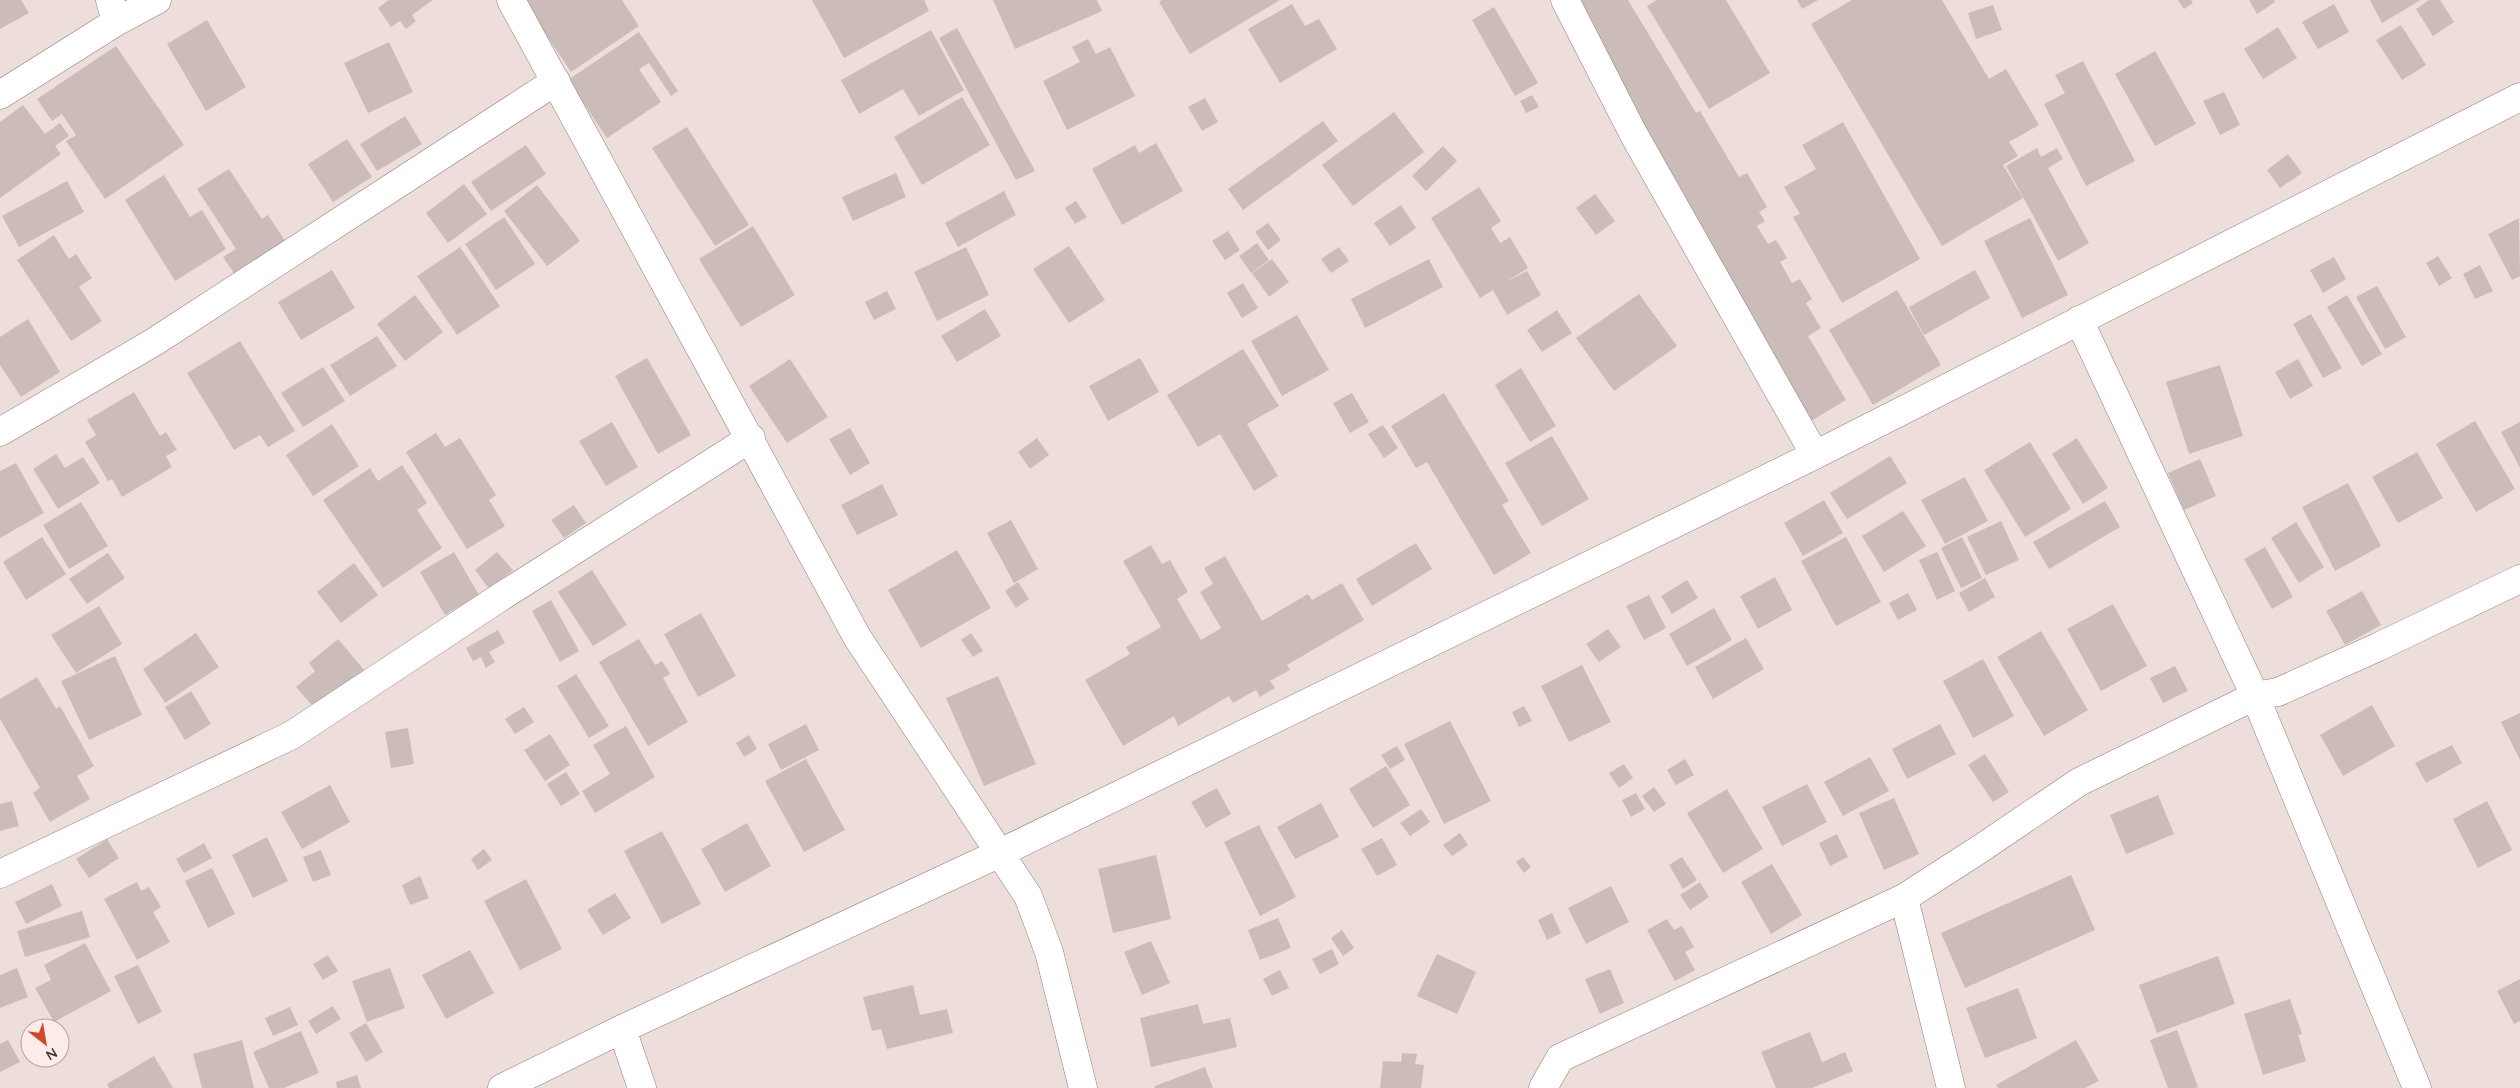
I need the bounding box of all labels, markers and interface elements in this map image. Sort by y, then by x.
north arrow [20,1018,70,1068]
text: N [43,1044,61,1065]

